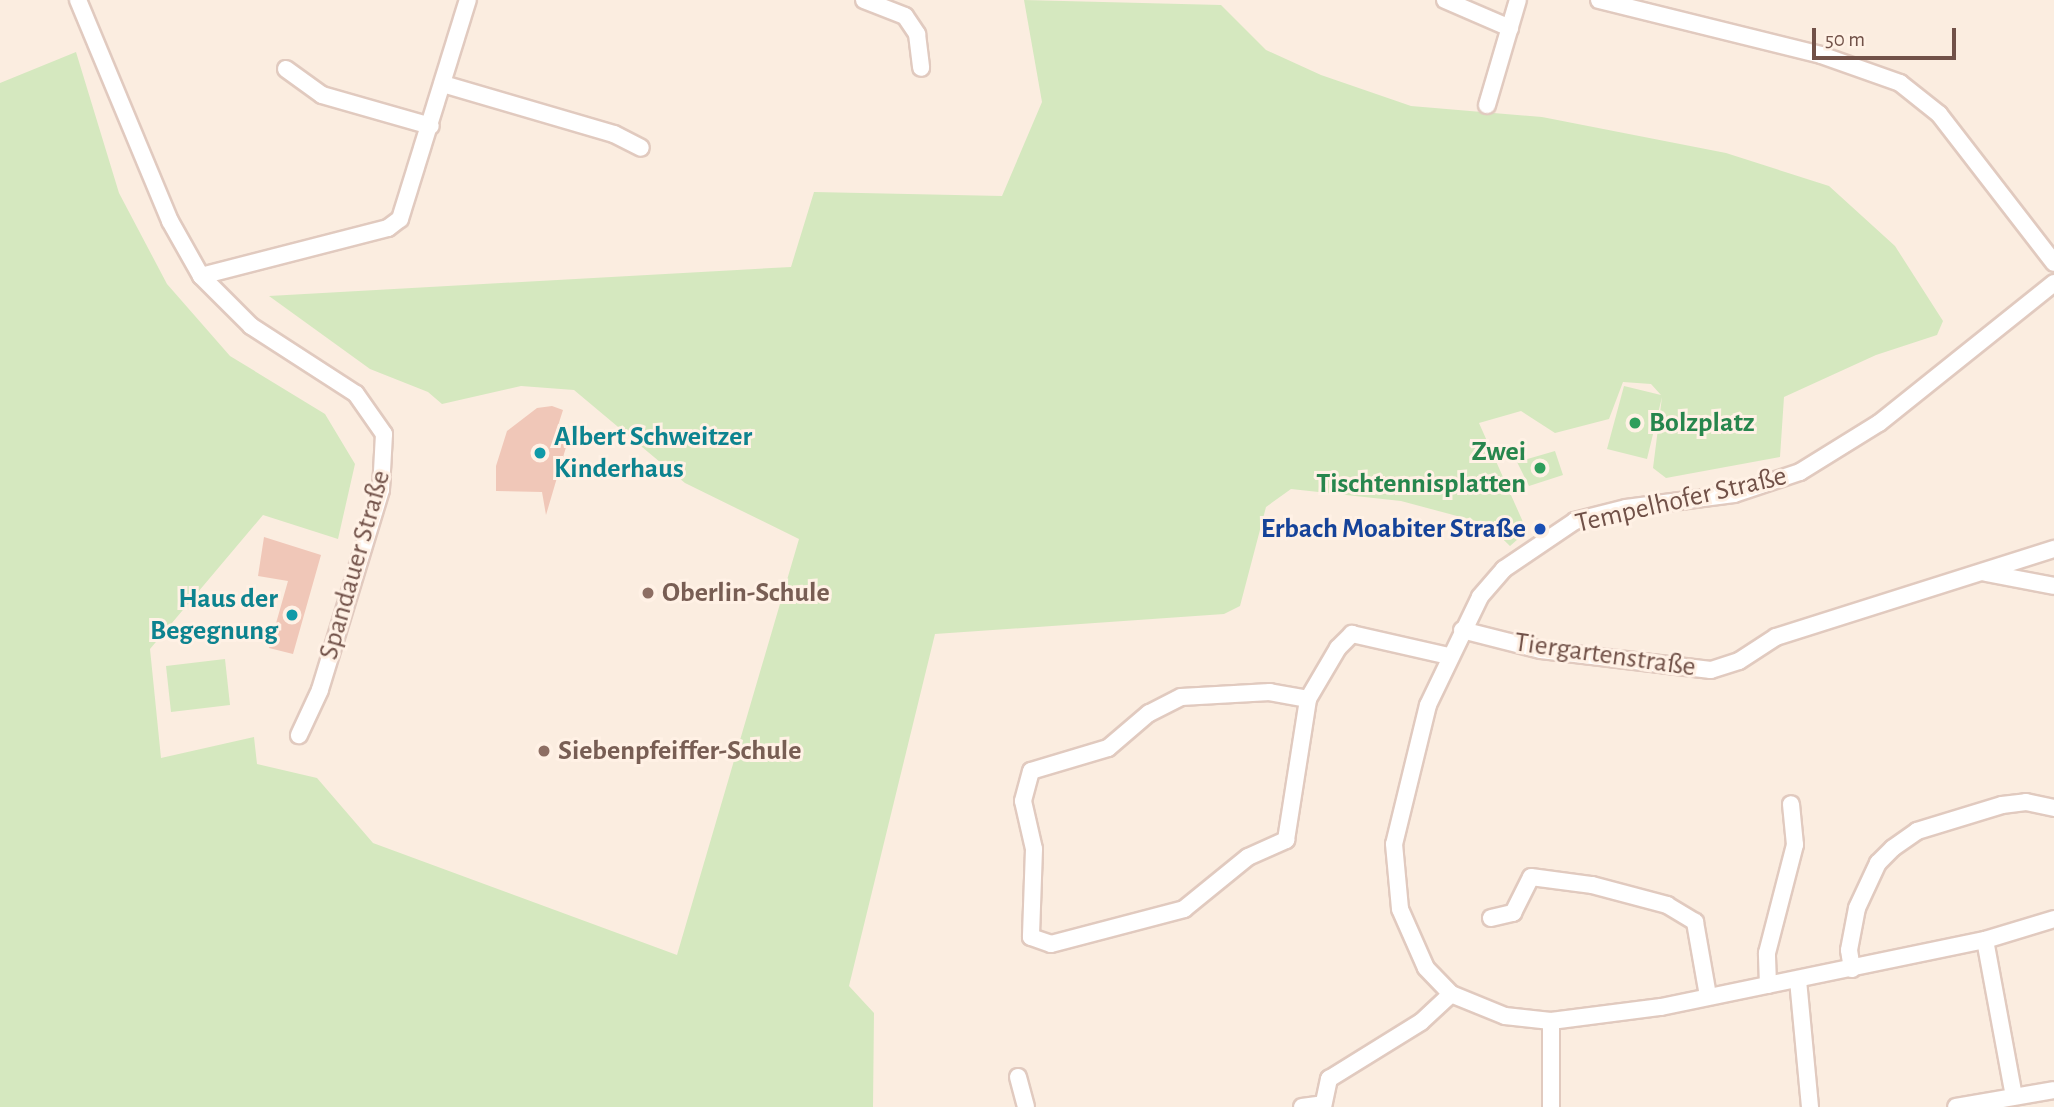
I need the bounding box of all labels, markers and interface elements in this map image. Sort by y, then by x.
scale bar [1816,14,1960,58]
text: 50 m [1825,29,1865,50]
place label: Bolzplatz [1649,406,1755,440]
marker: Bolzplatz [1627,415,1643,431]
place label: Albert Schweitzer Kinderhaus [554,420,752,486]
place label: Zwei Tischtennisplatten [1316,435,1526,501]
marker: Albert Schweitzer Kinderhaus [532,445,548,461]
street label: Tempelhofer Straße [1572,459,1790,541]
marker: Zwei Tischtennisplatten [1532,460,1548,476]
street label: Spandauer Straße [312,467,398,663]
place label: Erbach Moabiter Straße [1261,512,1526,546]
marker: Erbach Moabiter Straße [1532,521,1548,537]
place label: Oberlin-Schule [662,576,830,610]
place label: Haus der Begegnung [150,582,278,648]
marker: Oberlin-Schule [640,585,656,601]
marker: Haus der Begegnung [284,607,300,623]
street label: Tiergartenstraße [1512,626,1698,684]
place label: Siebenpfeiffer-Schule [558,734,801,768]
marker: Siebenpfeiffer-Schule [536,743,552,759]

